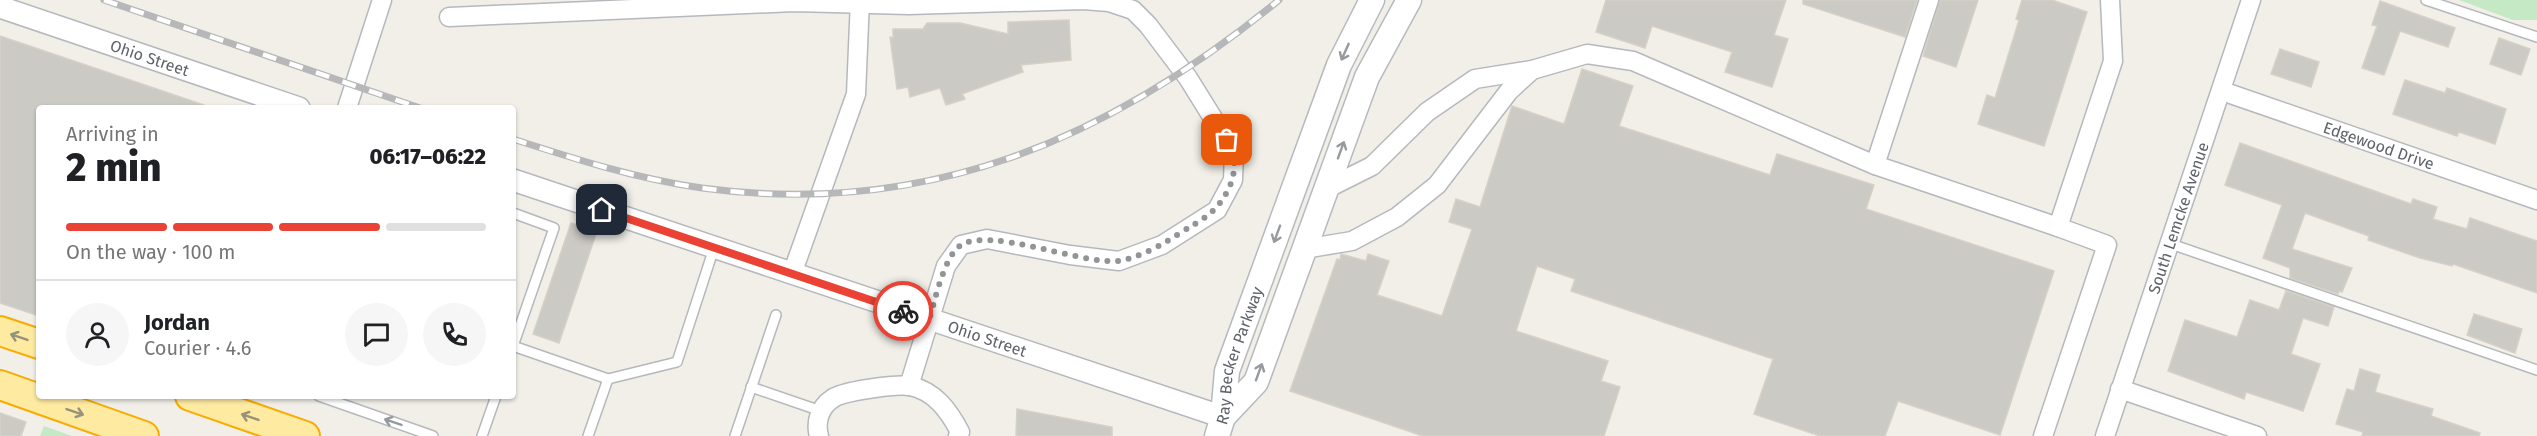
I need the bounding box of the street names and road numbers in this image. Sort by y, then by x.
street label: Ohio Street [108,35,192,80]
street label: Edgewood Drive [2321,117,2437,173]
street label: South Lemcke Avenue [2144,140,2212,296]
street label: Ray Becker Parkway [1212,284,1267,427]
street label: Ohio Street [945,316,1029,360]

